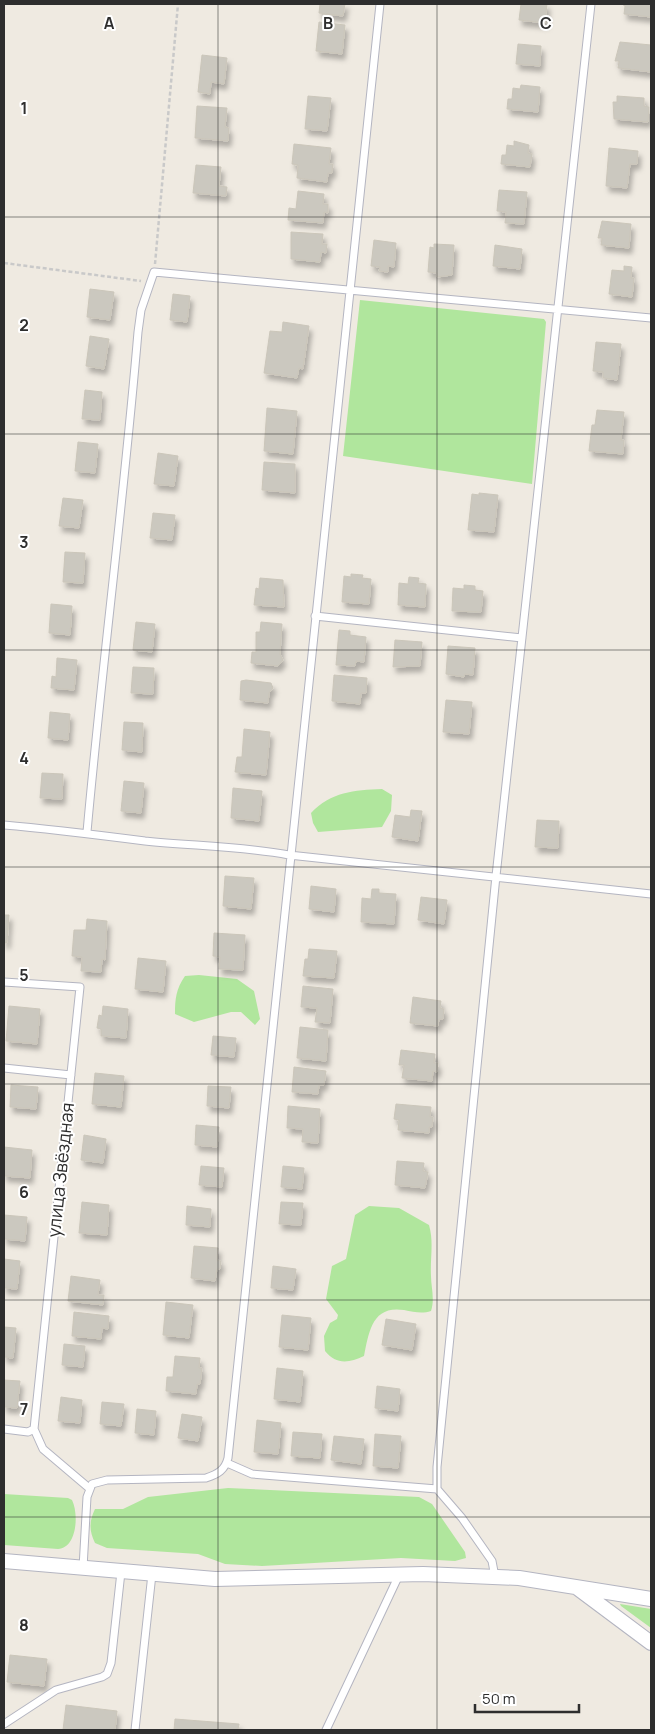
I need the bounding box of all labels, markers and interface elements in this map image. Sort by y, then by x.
text: A [104,12,115,34]
text: B [323,12,333,34]
text: C [540,12,552,34]
text: 1 [20,97,28,119]
text: 2 [19,314,29,336]
text: 3 [19,531,29,553]
text: 4 [19,747,29,769]
text: 5 [19,964,29,986]
street label: улица Звёздная [41,1101,79,1239]
text: 6 [19,1181,29,1203]
text: 7 [20,1398,28,1420]
text: 8 [19,1614,29,1636]
scale bar [475,1682,579,1714]
text: 50 m [482,1688,516,1709]

